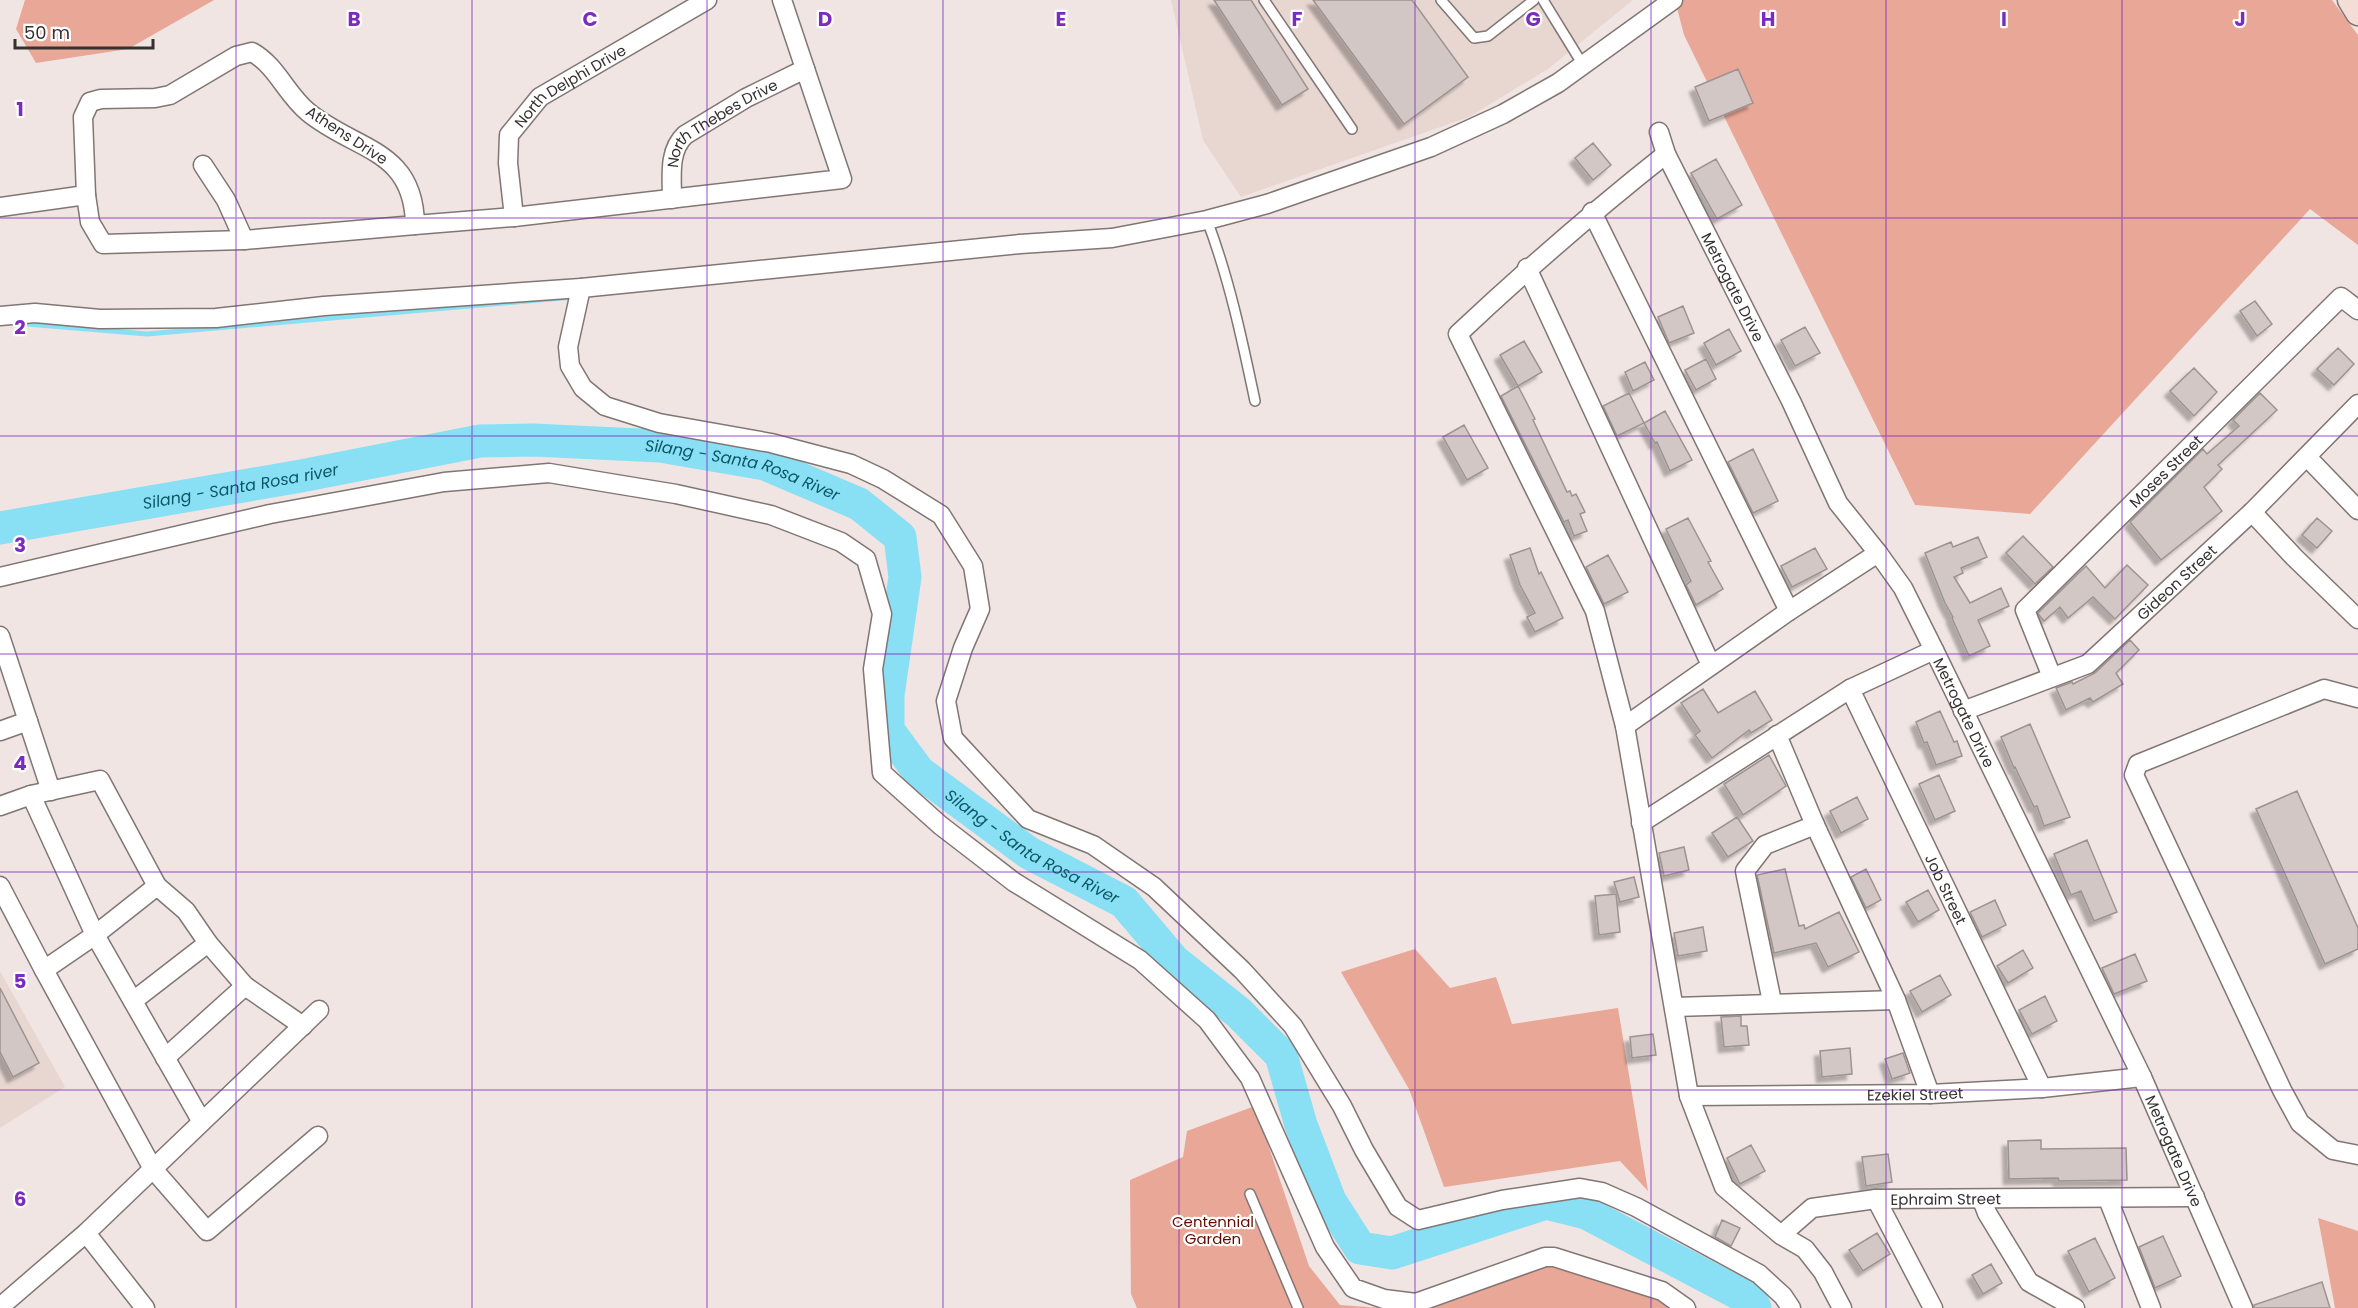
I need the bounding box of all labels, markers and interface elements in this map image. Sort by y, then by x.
text: B [347,5,361,33]
text: C [582,5,598,33]
text: D [818,5,832,33]
text: E [1056,5,1066,33]
text: F [1292,5,1303,33]
text: G [1525,5,1541,33]
text: H [1761,5,1775,33]
text: I [2001,5,2007,33]
text: J [2234,5,2246,33]
scale bar [15,12,153,50]
text: 50 m [24,20,70,45]
street label: North Delphi Drive [509,39,630,132]
street label: North Thebes Drive [661,74,781,169]
text: 1 [16,95,24,123]
street label: Athens Drive [302,101,392,169]
street label: Metrogate Drive [1697,229,1770,345]
text: 2 [14,313,26,341]
street label: Moses Street [2124,430,2207,512]
water label: Silang - Santa Rosa River [645,434,844,506]
water label: Silang - Santa Rosa river [141,457,341,515]
text: 3 [14,531,26,559]
street label: Gideon Street [2132,540,2221,625]
street label: Metrogate Drive [1929,654,2000,771]
text: 4 [13,749,27,777]
water label: Silang - Santa Rosa River [940,784,1124,910]
street label: Job Street [1920,850,1972,928]
text: 5 [14,967,27,995]
street label: Ezekiel Street [1867,1082,1964,1105]
street label: Metrogate Drive [2141,1092,2208,1210]
text: 6 [14,1185,26,1213]
street label: Ephraim Street [1890,1188,2001,1209]
park label: Centennial Garden [1172,1211,1254,1249]

